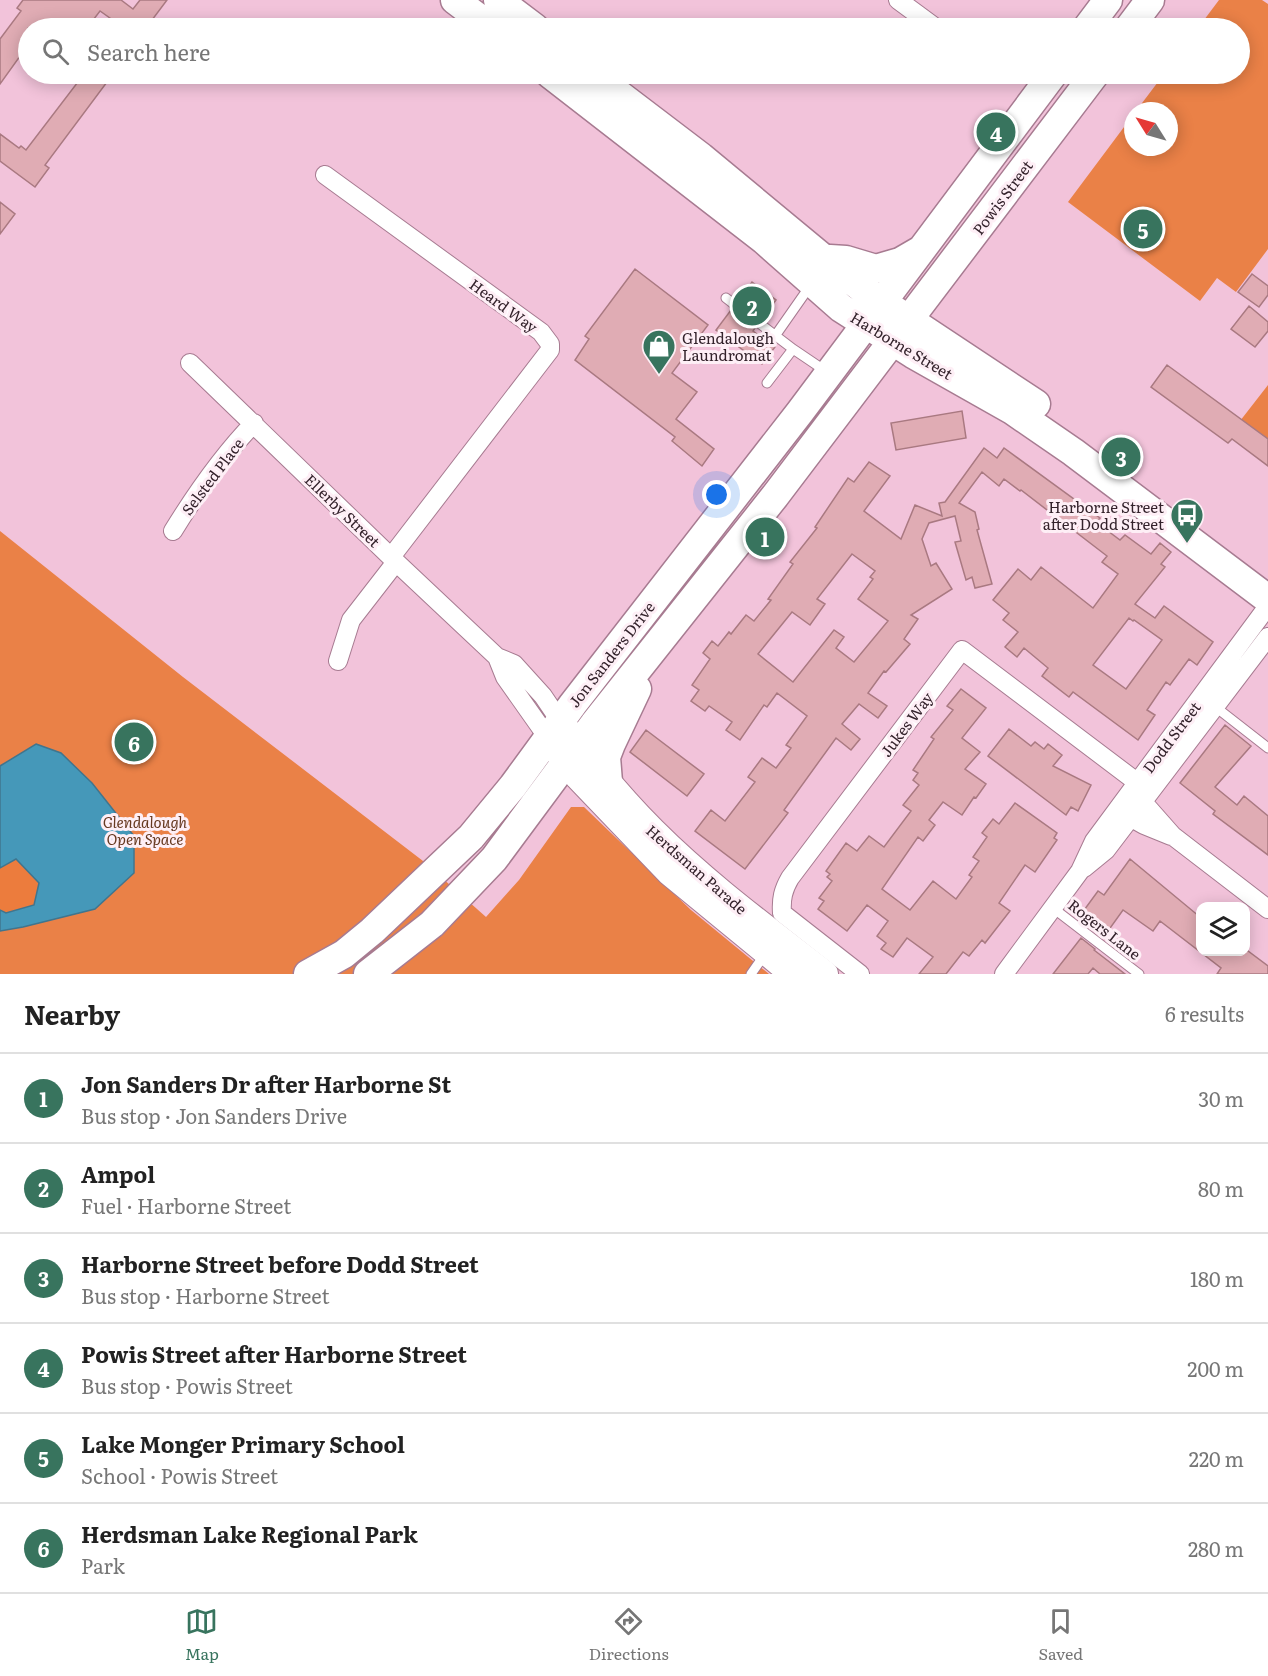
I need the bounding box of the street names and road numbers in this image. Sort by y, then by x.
street label: Powis Street [966,155,1038,239]
street label: Heard Way [465,272,543,338]
street label: Harborne Street [846,305,958,385]
street label: Selsted Place [175,432,249,519]
street label: Ellerby Street [300,468,386,552]
street label: Jon Sanders Drive [562,596,660,712]
street label: Jukes Way [874,687,938,761]
street label: Dodd Street [1136,696,1206,778]
street label: Herdsman Parade [641,819,753,920]
street label: Rogers Lane [1064,893,1146,965]

